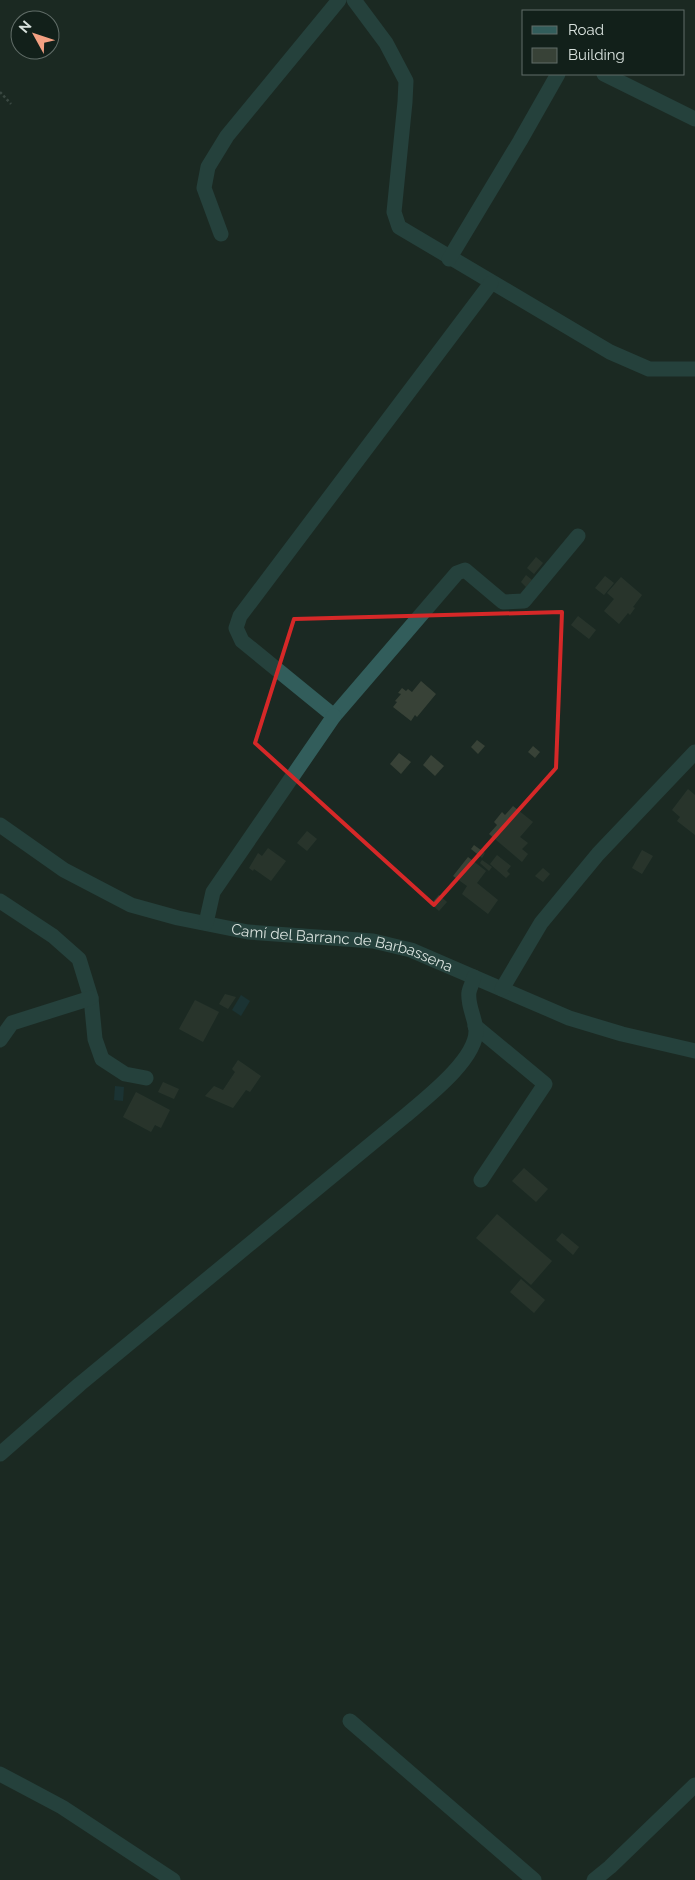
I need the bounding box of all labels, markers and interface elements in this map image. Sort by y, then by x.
north arrow [10,10,60,60]
legend [522,10,685,75]
text: N [15,17,35,36]
text: Road [568,21,604,39]
text: Building [568,46,625,64]
street label: Camí del Barranc de Barbassena [230,920,456,976]

